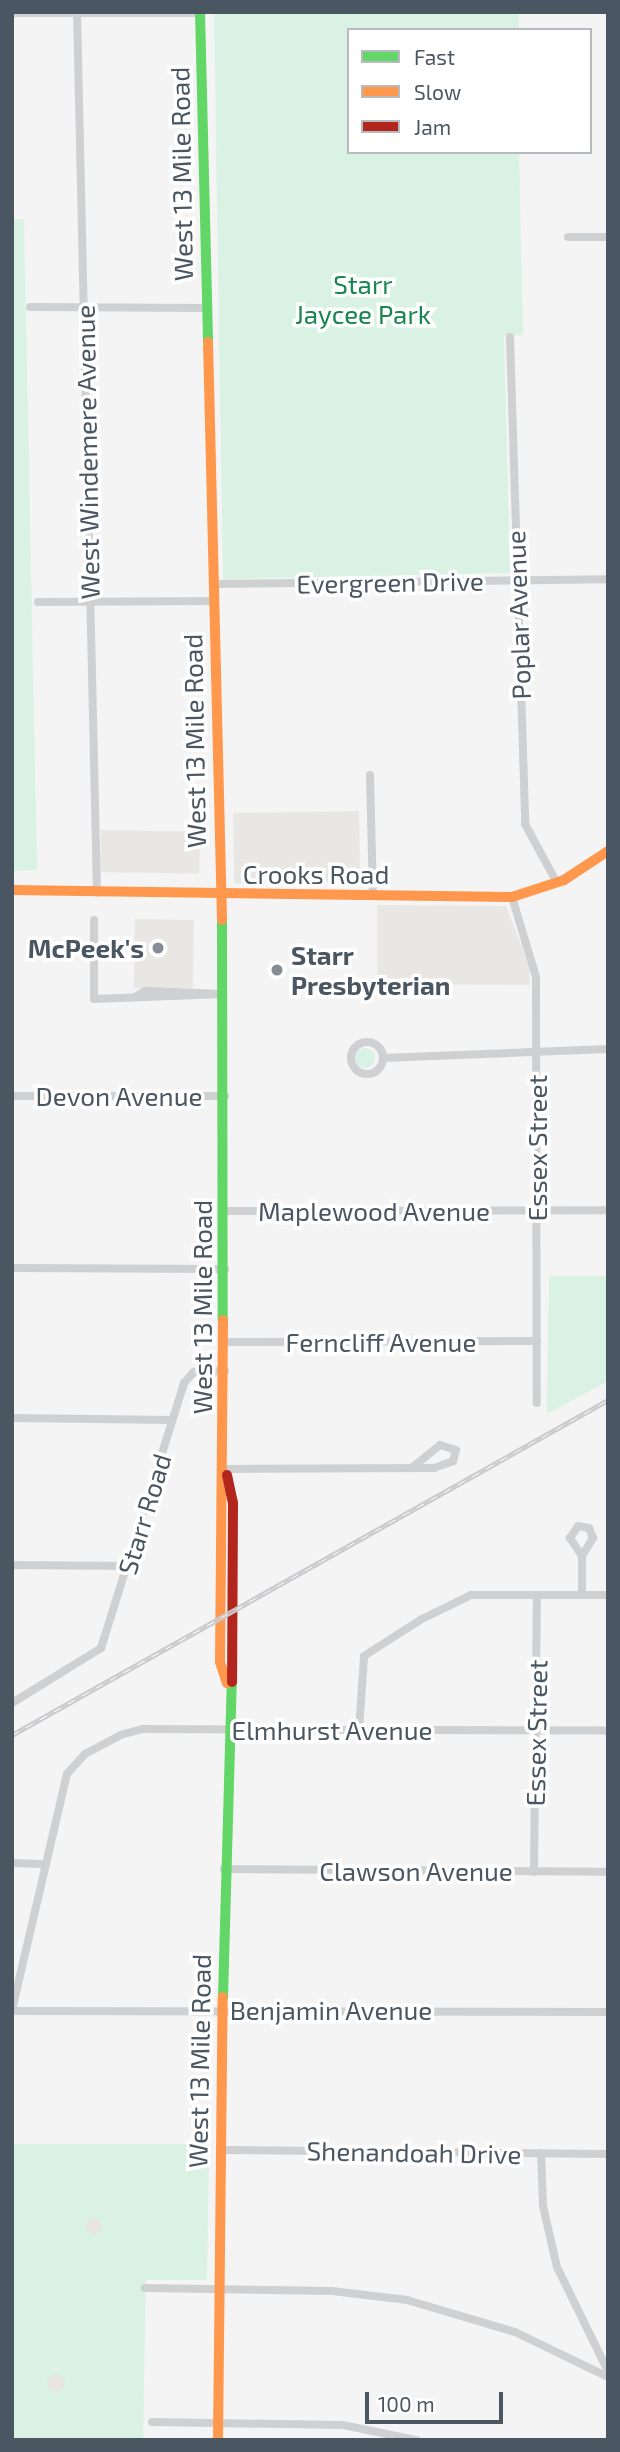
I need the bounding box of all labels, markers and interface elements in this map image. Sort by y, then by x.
legend [347,28,592,154]
text: Fast [414,44,455,69]
street label: West 13 Mile Road [164,67,198,281]
text: Slow [414,79,461,104]
text: Jam [414,114,451,139]
park label: Starr Jaycee Park [295,268,431,330]
street label: West Windemere Avenue [69,304,105,600]
street label: Poplar Avenue [499,529,537,701]
street label: Evergreen Drive [296,565,484,599]
street label: West 13 Mile Road [177,634,211,848]
street label: Crooks Road [243,858,389,890]
place label: McPeek's [28,932,144,964]
place label: Starr Presbyterian [291,939,450,1000]
marker: McPeek's [150,940,166,956]
marker: Starr Presbyterian [269,962,285,978]
street label: Essex Street [521,1075,553,1221]
street label: Devon Avenue [35,1080,203,1112]
street label: Maplewood Avenue [258,1195,490,1227]
street label: West 13 Mile Road [186,1200,218,1414]
street label: Ferncliff Avenue [285,1326,477,1358]
street label: Starr Road [111,1450,177,1578]
street label: Essex Street [519,1659,553,1807]
street label: Elmhurst Avenue [231,1714,433,1746]
street label: Clawson Avenue [319,1855,513,1887]
street label: West 13 Mile Road [182,1954,216,2168]
street label: Benjamin Avenue [229,1994,433,2026]
street label: Shenandoah Drive [306,2135,522,2169]
scale bar [368,2378,506,2422]
text: 100 m [378,2391,435,2416]

